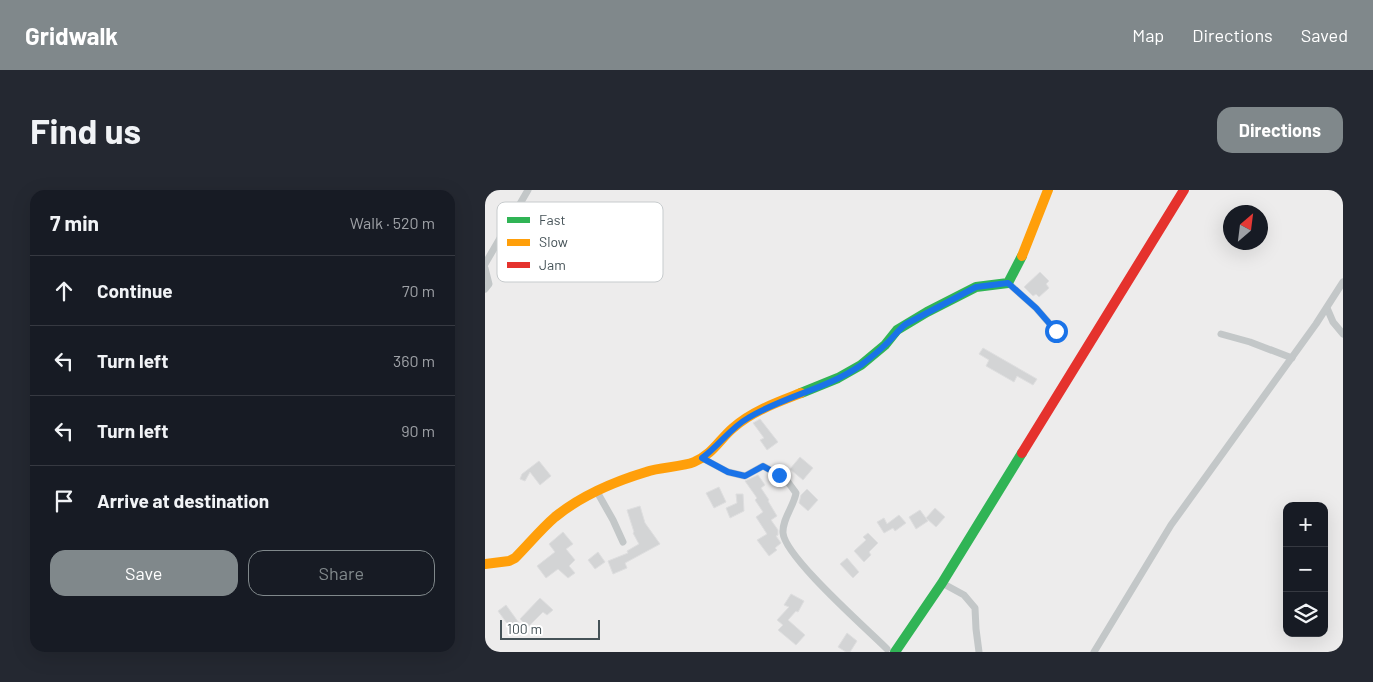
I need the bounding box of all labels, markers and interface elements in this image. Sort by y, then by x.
text: Gridwalk [25,21,118,50]
text: Map [1132,24,1164,46]
text: Directions [1192,24,1273,46]
text: Saved [1301,24,1348,46]
button: Directions [1217,107,1343,153]
text: Find us [30,109,141,151]
legend [497,202,663,282]
north arrow [1223,205,1268,250]
text: 7 min [50,210,99,235]
text: Fast [539,211,565,228]
text: Walk · 520 m [350,213,435,232]
text: Slow [539,233,568,250]
text: Jam [539,256,566,273]
icon: ahead [50,277,78,305]
text: Continue [97,279,173,302]
text: 70 m [402,281,435,300]
route start [1045,320,1068,343]
icon: left [50,347,78,375]
text: Turn left [97,349,168,372]
text: 360 m [393,351,435,370]
icon: left [50,417,78,445]
text: Turn left [97,419,168,442]
text: 90 m [401,421,435,440]
route end [768,464,791,487]
icon: arrive [50,487,78,515]
text: Arrive at destination [97,489,269,512]
map controls [1283,502,1328,637]
button: + [1283,502,1328,547]
button: − [1283,547,1328,592]
button: Save [50,550,238,596]
button: Share [248,550,435,596]
button: layers [1283,592,1328,637]
scale bar [500,617,600,640]
text: 100 m [507,620,542,637]

